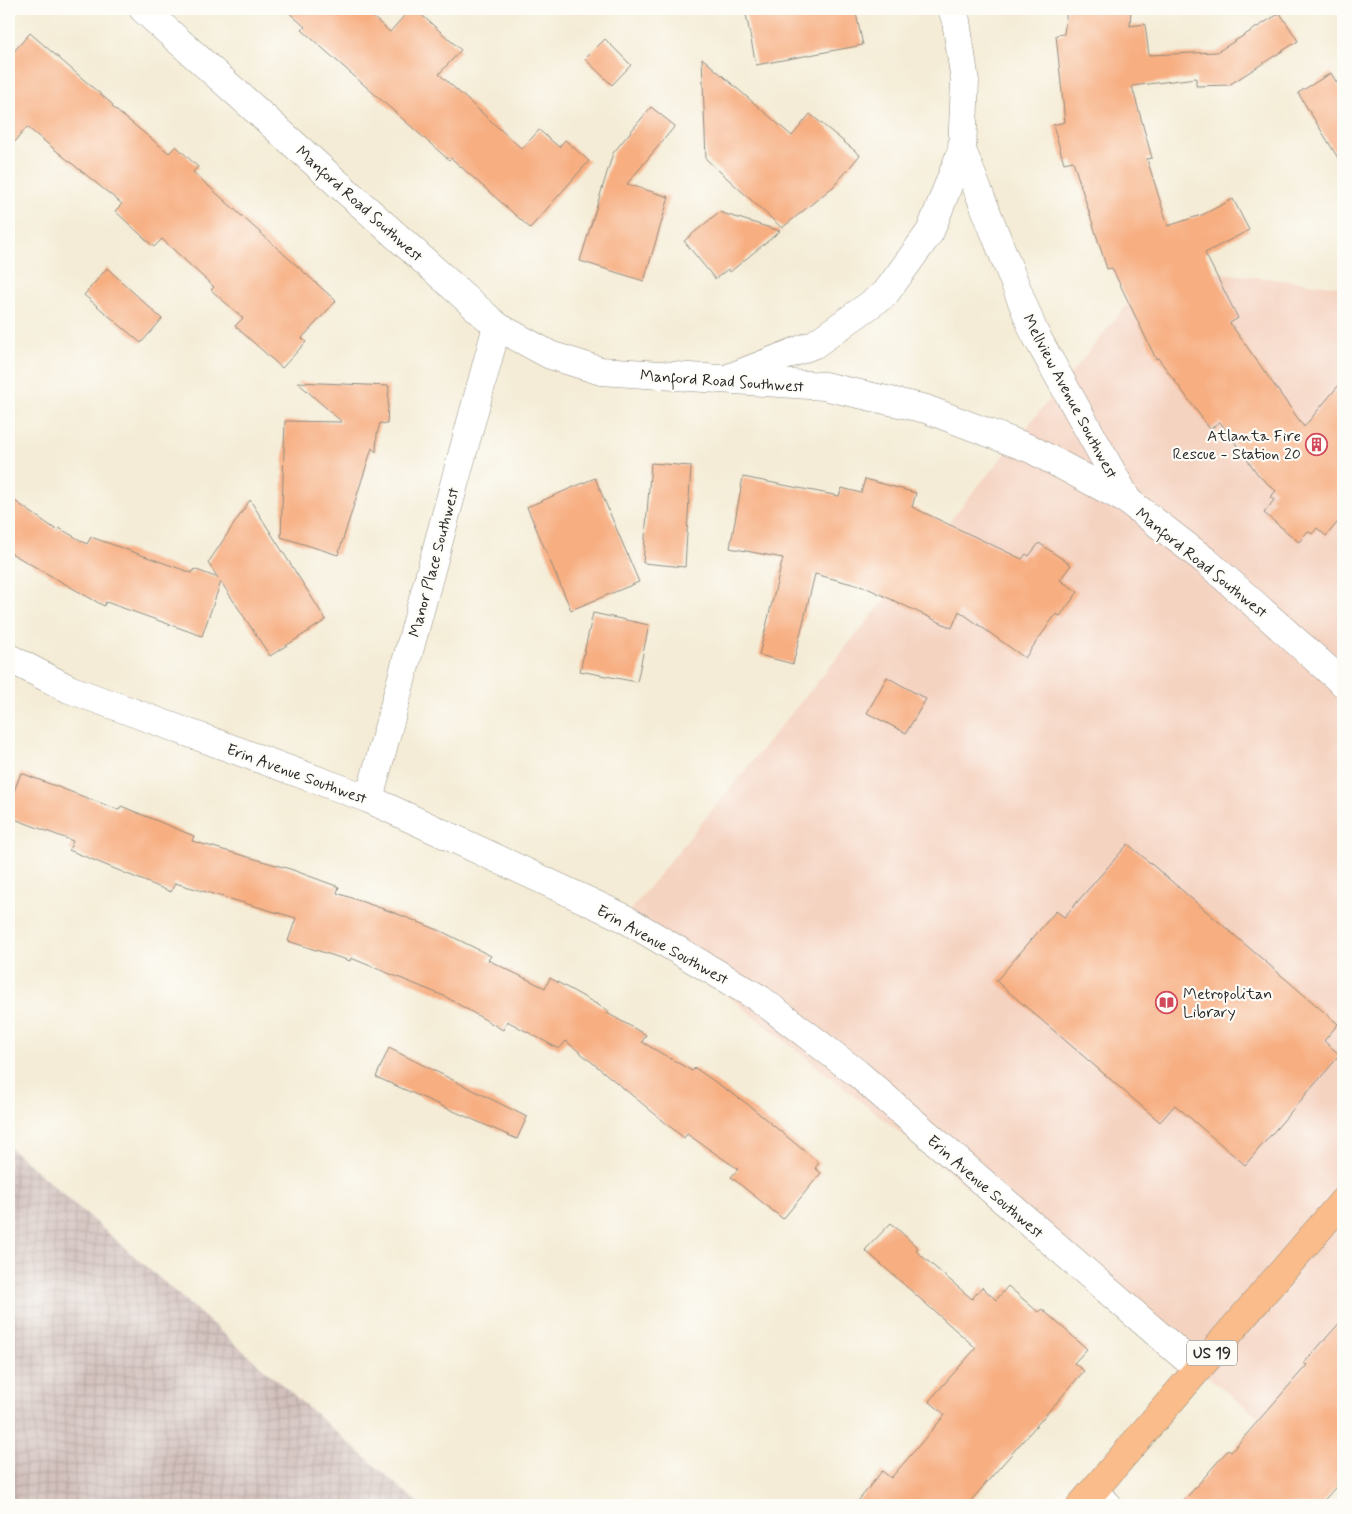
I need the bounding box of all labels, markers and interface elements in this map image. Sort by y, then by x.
street label: Manford Road Southwest [290,141,427,268]
street label: Mellview Avenue Southwest [1017,311,1122,483]
street label: Manford Road Southwest [639,365,805,400]
place label: Atlanta Fire Rescue - Station 20 [1172,426,1301,465]
building icon: Atlanta Fire Rescue - Station 20 [1305,432,1329,456]
street label: Manor Place Southwest [404,485,465,640]
street label: Manford Road Southwest [1129,503,1271,625]
street label: Erin Avenue Southwest [223,739,370,810]
street label: Erin Avenue Southwest [593,900,732,990]
place label: Metropolitan Library [1183,984,1272,1023]
library icon: Metropolitan Library [1155,990,1179,1014]
street label: Erin Avenue Southwest [922,1131,1048,1244]
road number: US 19 [1187,1340,1237,1366]

